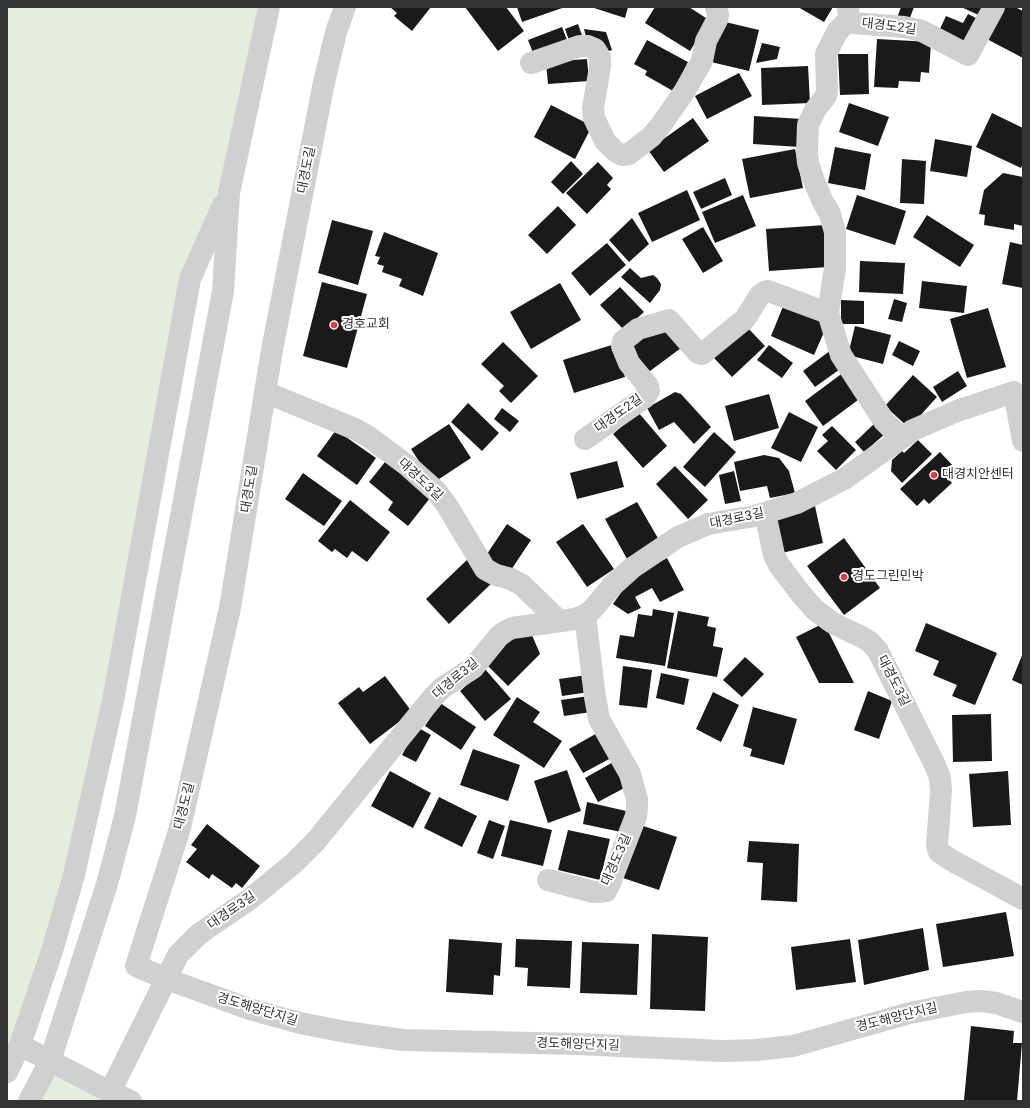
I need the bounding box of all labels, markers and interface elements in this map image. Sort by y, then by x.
street label: 대경도2길 [861,16,917,38]
street label: 대경도길 [295,145,319,195]
place label: 경호교회 [342,317,390,333]
marker: 경호교회 [329,320,339,330]
street label: 대경도2길 [592,391,646,437]
street label: 대경도3길 [395,455,445,505]
street label: 대경도길 [239,464,261,514]
place label: 대경치안센터 [942,467,1014,483]
marker: 대경치안센터 [929,470,939,480]
street label: 대경로3길 [708,506,766,532]
place label: 경도그린민박 [852,569,924,585]
marker: 경도그린민박 [839,572,849,582]
street label: 대경도3길 [874,653,912,709]
street label: 대경로3길 [430,655,482,703]
street label: 대경도길 [172,781,198,831]
street label: 대경도3길 [599,832,635,888]
street label: 대경로3길 [205,889,259,933]
street label: 경도해양단지길 [215,990,299,1030]
street label: 경도해양단지길 [854,1000,940,1036]
street label: 경도해양단지길 [536,1036,620,1054]

